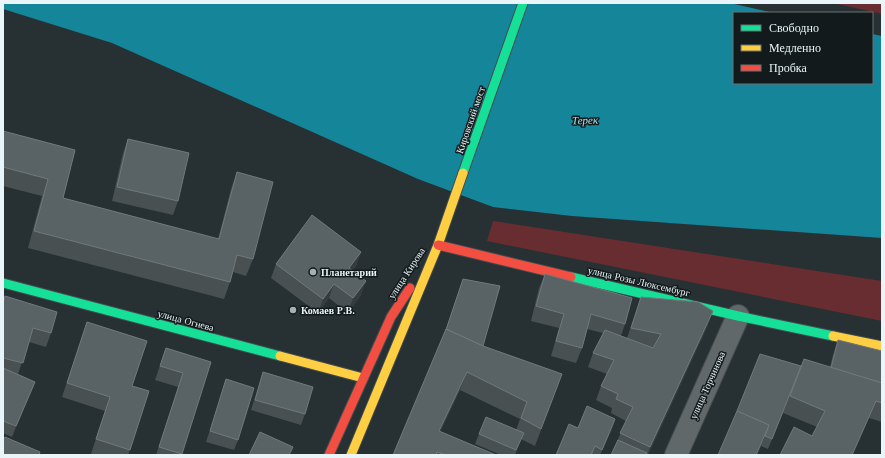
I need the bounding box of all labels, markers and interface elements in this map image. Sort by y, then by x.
legend [733,12,873,84]
text: Свободно [769,20,819,35]
text: Медленно [769,40,821,55]
text: Пробка [769,60,807,75]
street label: Кировский мост [453,84,488,155]
water label: Терек [572,113,599,127]
street label: улица Кирова [385,245,428,301]
street label: улица Розы Люксембург [587,263,691,300]
place label: Планетарий [321,266,377,279]
marker: Планетарий [308,267,318,277]
place label: Комаев Р.В. [301,304,355,317]
marker: Комаев Р.В. [288,305,298,315]
street label: улица Огнева [156,307,216,334]
street label: улица Торчинова [687,349,728,421]

